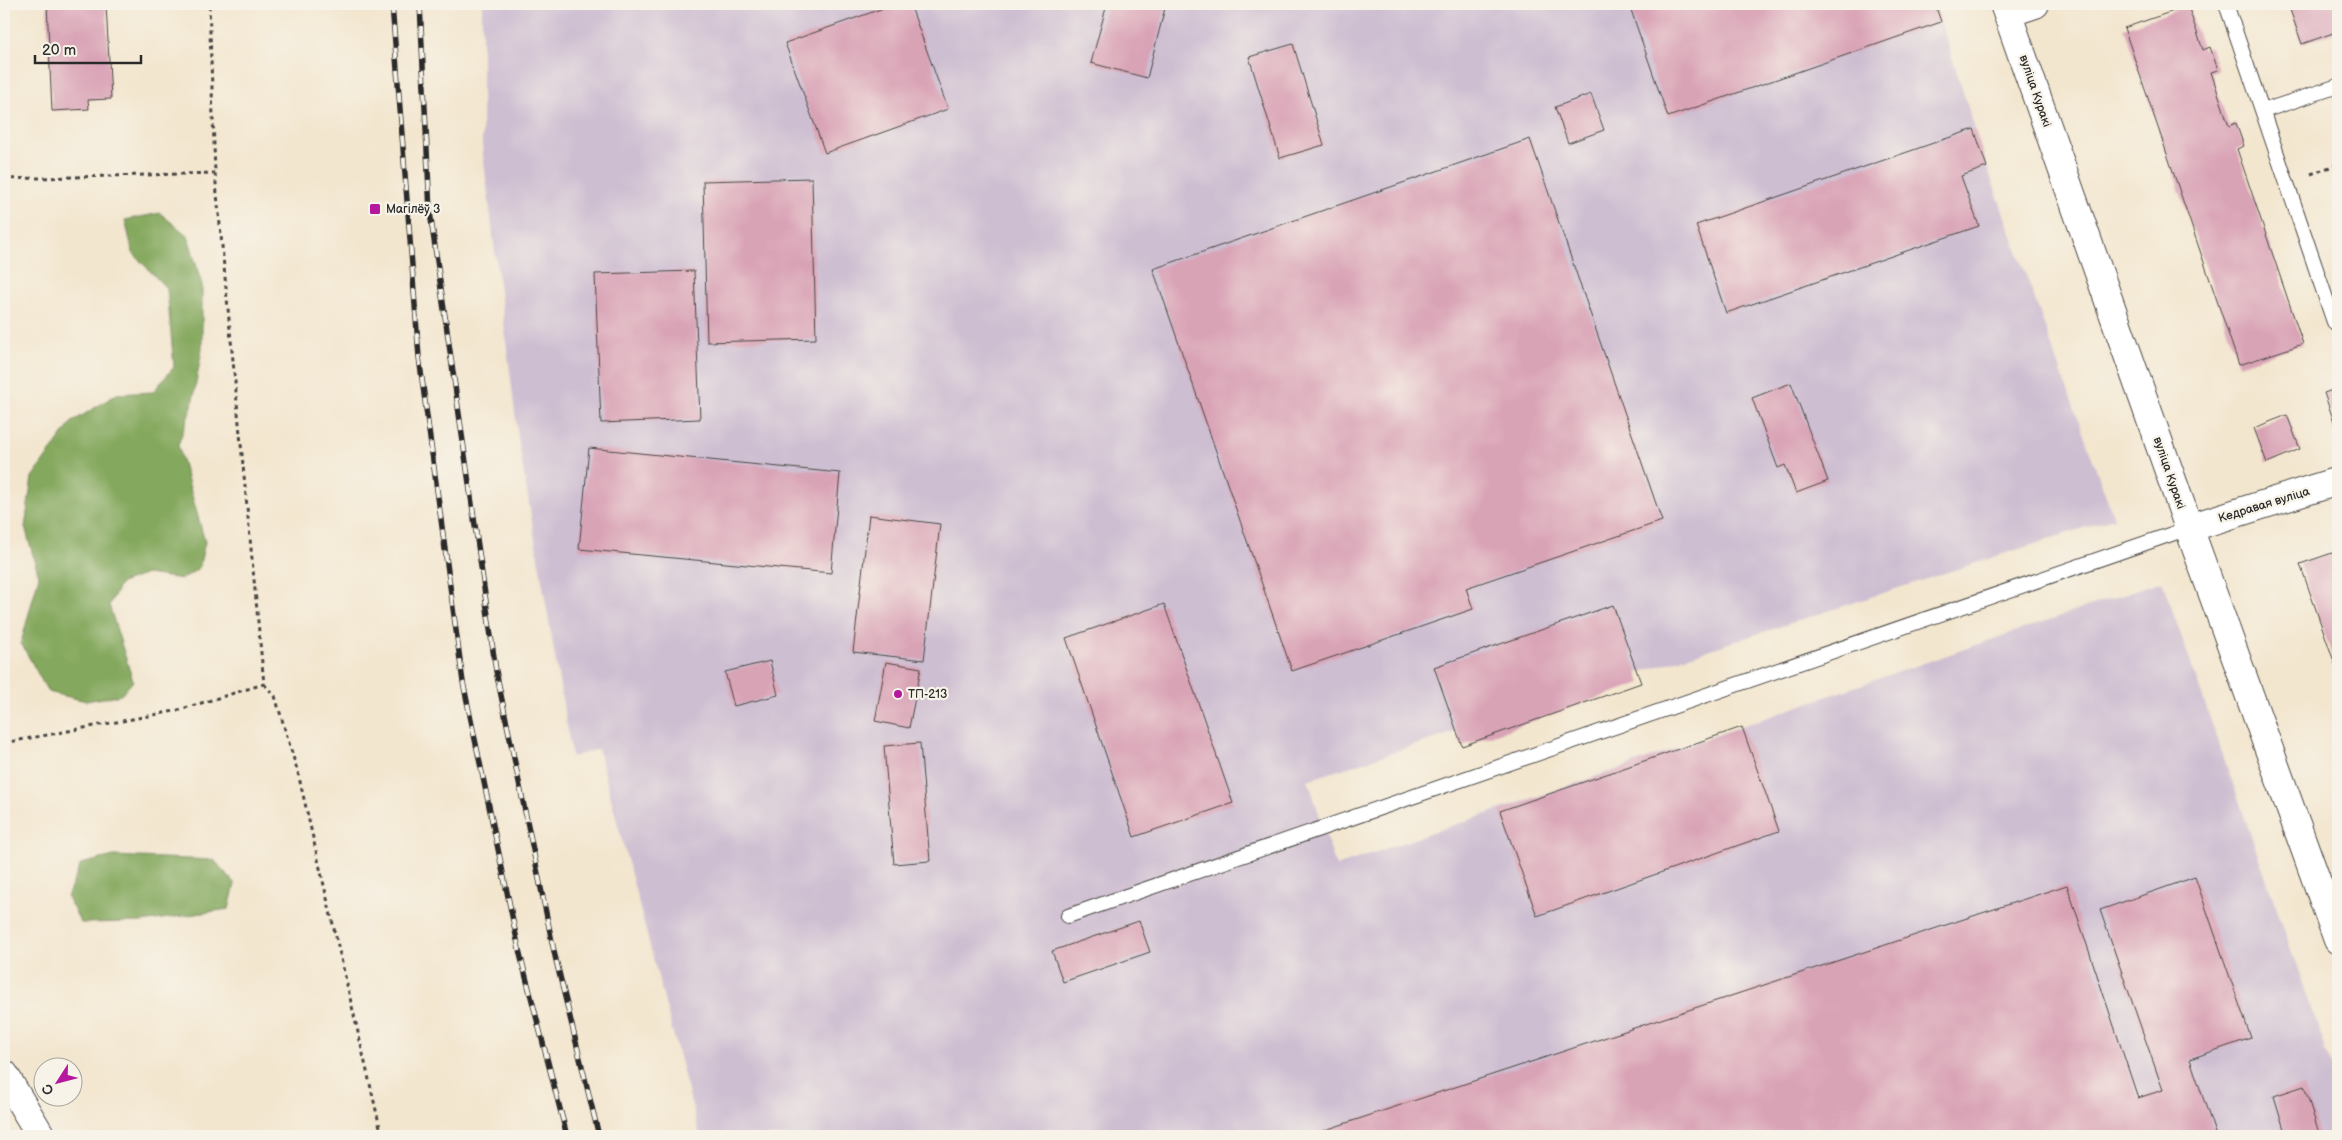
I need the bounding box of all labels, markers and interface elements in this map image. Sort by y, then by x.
scale bar [35,32,141,64]
text: 20 m [42,41,76,60]
street label: вуліца Куракі [2016,53,2054,129]
marker: Магілёў 3 [368,202,382,216]
place label: Магілёў 3 [386,202,440,217]
street label: вуліца Куракі [2150,435,2188,511]
street label: Кедравая вуліца [2217,484,2311,526]
place label: ТП-213 [908,687,947,702]
marker: ТП-213 [892,688,904,700]
north arrow [32,1058,82,1108]
text: С [38,1080,58,1098]

